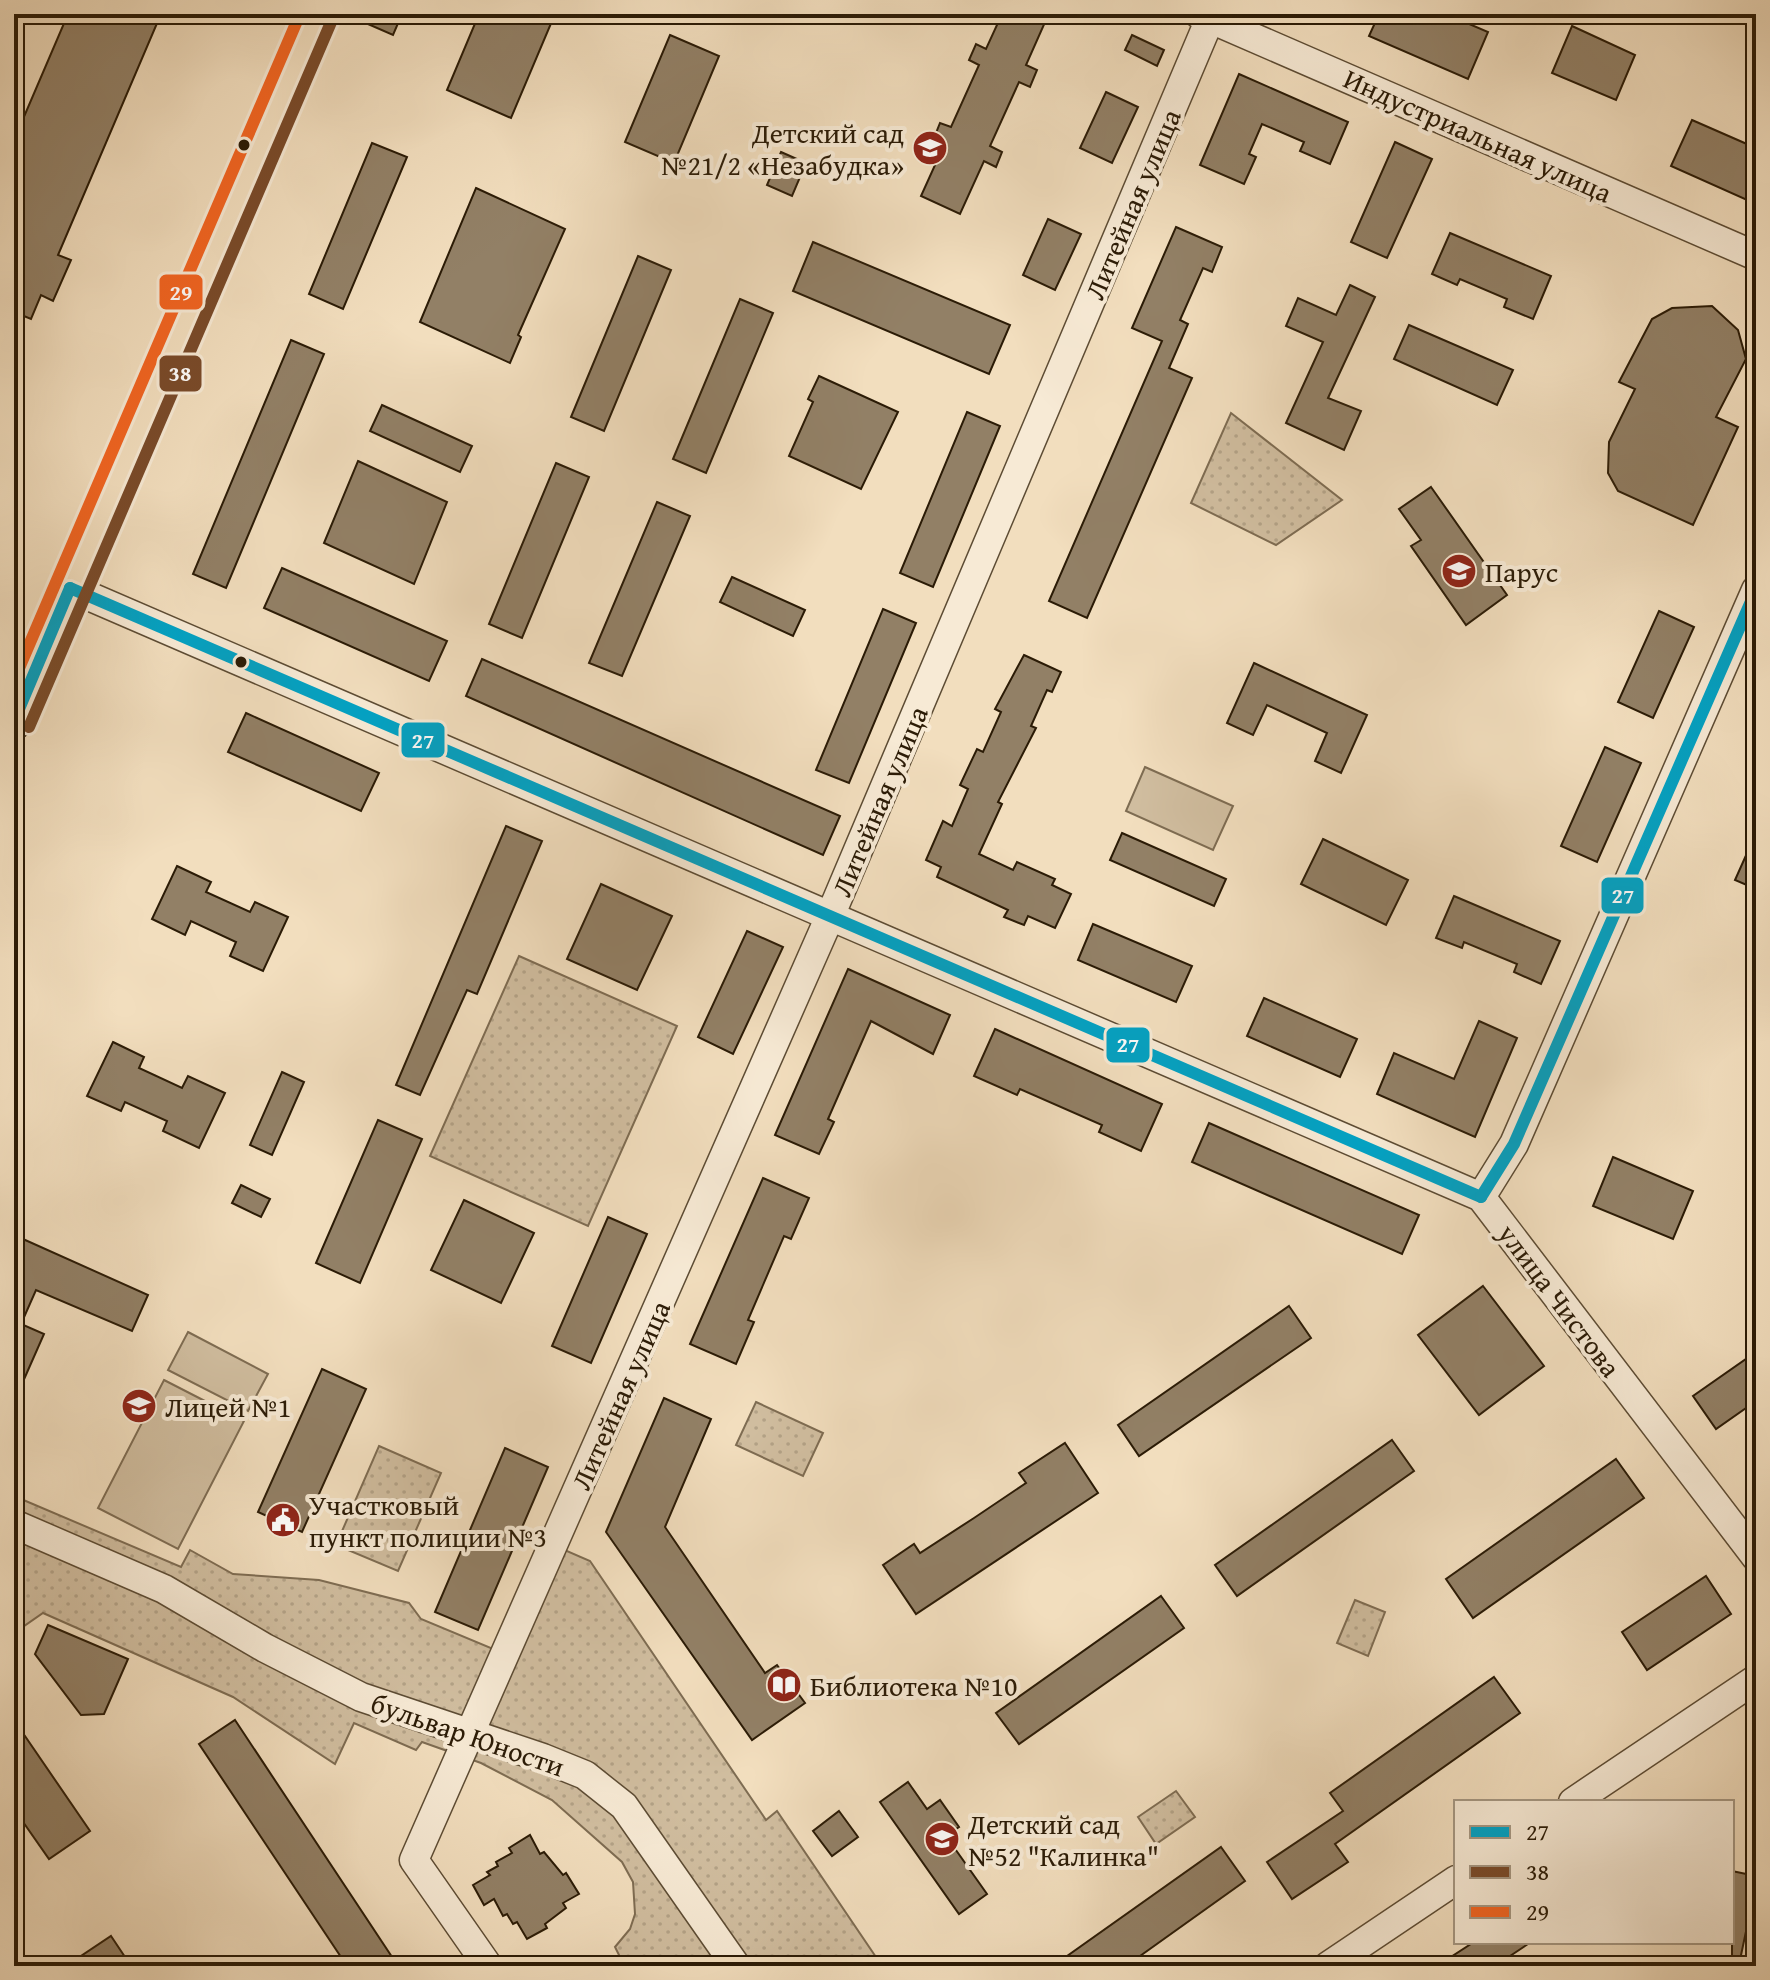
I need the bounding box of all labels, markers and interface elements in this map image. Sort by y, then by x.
street label: Индустриальная улица [1337,57,1619,213]
street label: Литейная улица [1073,102,1191,306]
place label: Детский сад №21/2 «Незабудка» [661,112,904,185]
school or university icon: Детский сад №21/2 «Незабудка» [911,129,949,167]
unlabelled marker [236,137,252,153]
line badge: 29 [158,273,204,311]
text: 29 [170,276,192,308]
line badge: 38 [158,354,203,393]
text: 38 [169,357,191,389]
place label: Парус [1485,551,1558,592]
school or university icon: Парус [1440,552,1478,590]
unlabelled marker [233,654,249,670]
street label: Литейная улица [820,699,938,903]
line badge: 27 [400,721,446,759]
text: 27 [412,724,434,756]
line badge: 27 [1600,876,1645,915]
text: 27 [1612,879,1634,911]
line badge: 27 [1105,1026,1151,1064]
text: 27 [1117,1028,1139,1060]
street label: улица Чистова [1488,1214,1632,1386]
street label: Литейная улица [560,1293,680,1496]
place label: Лицей №1 [165,1386,291,1427]
school or university icon: Лицей №1 [120,1387,158,1425]
place label: Участковый пункт полиции №3 [309,1484,547,1557]
public building icon: Участковый пункт полиции №3 [264,1501,302,1539]
place label: Библиотека №10 [810,1665,1017,1706]
library icon: Библиотека №10 [765,1666,803,1704]
street label: бульвар Юности [366,1682,570,1786]
legend [1454,1800,1734,1944]
place label: Детский сад №52 "Калинка" [967,1803,1159,1876]
text: 27 [1526,1814,1549,1849]
school or university icon: Детский сад №52 "Калинка" [923,1820,961,1858]
text: 38 [1526,1854,1549,1889]
text: 29 [1526,1894,1549,1929]

